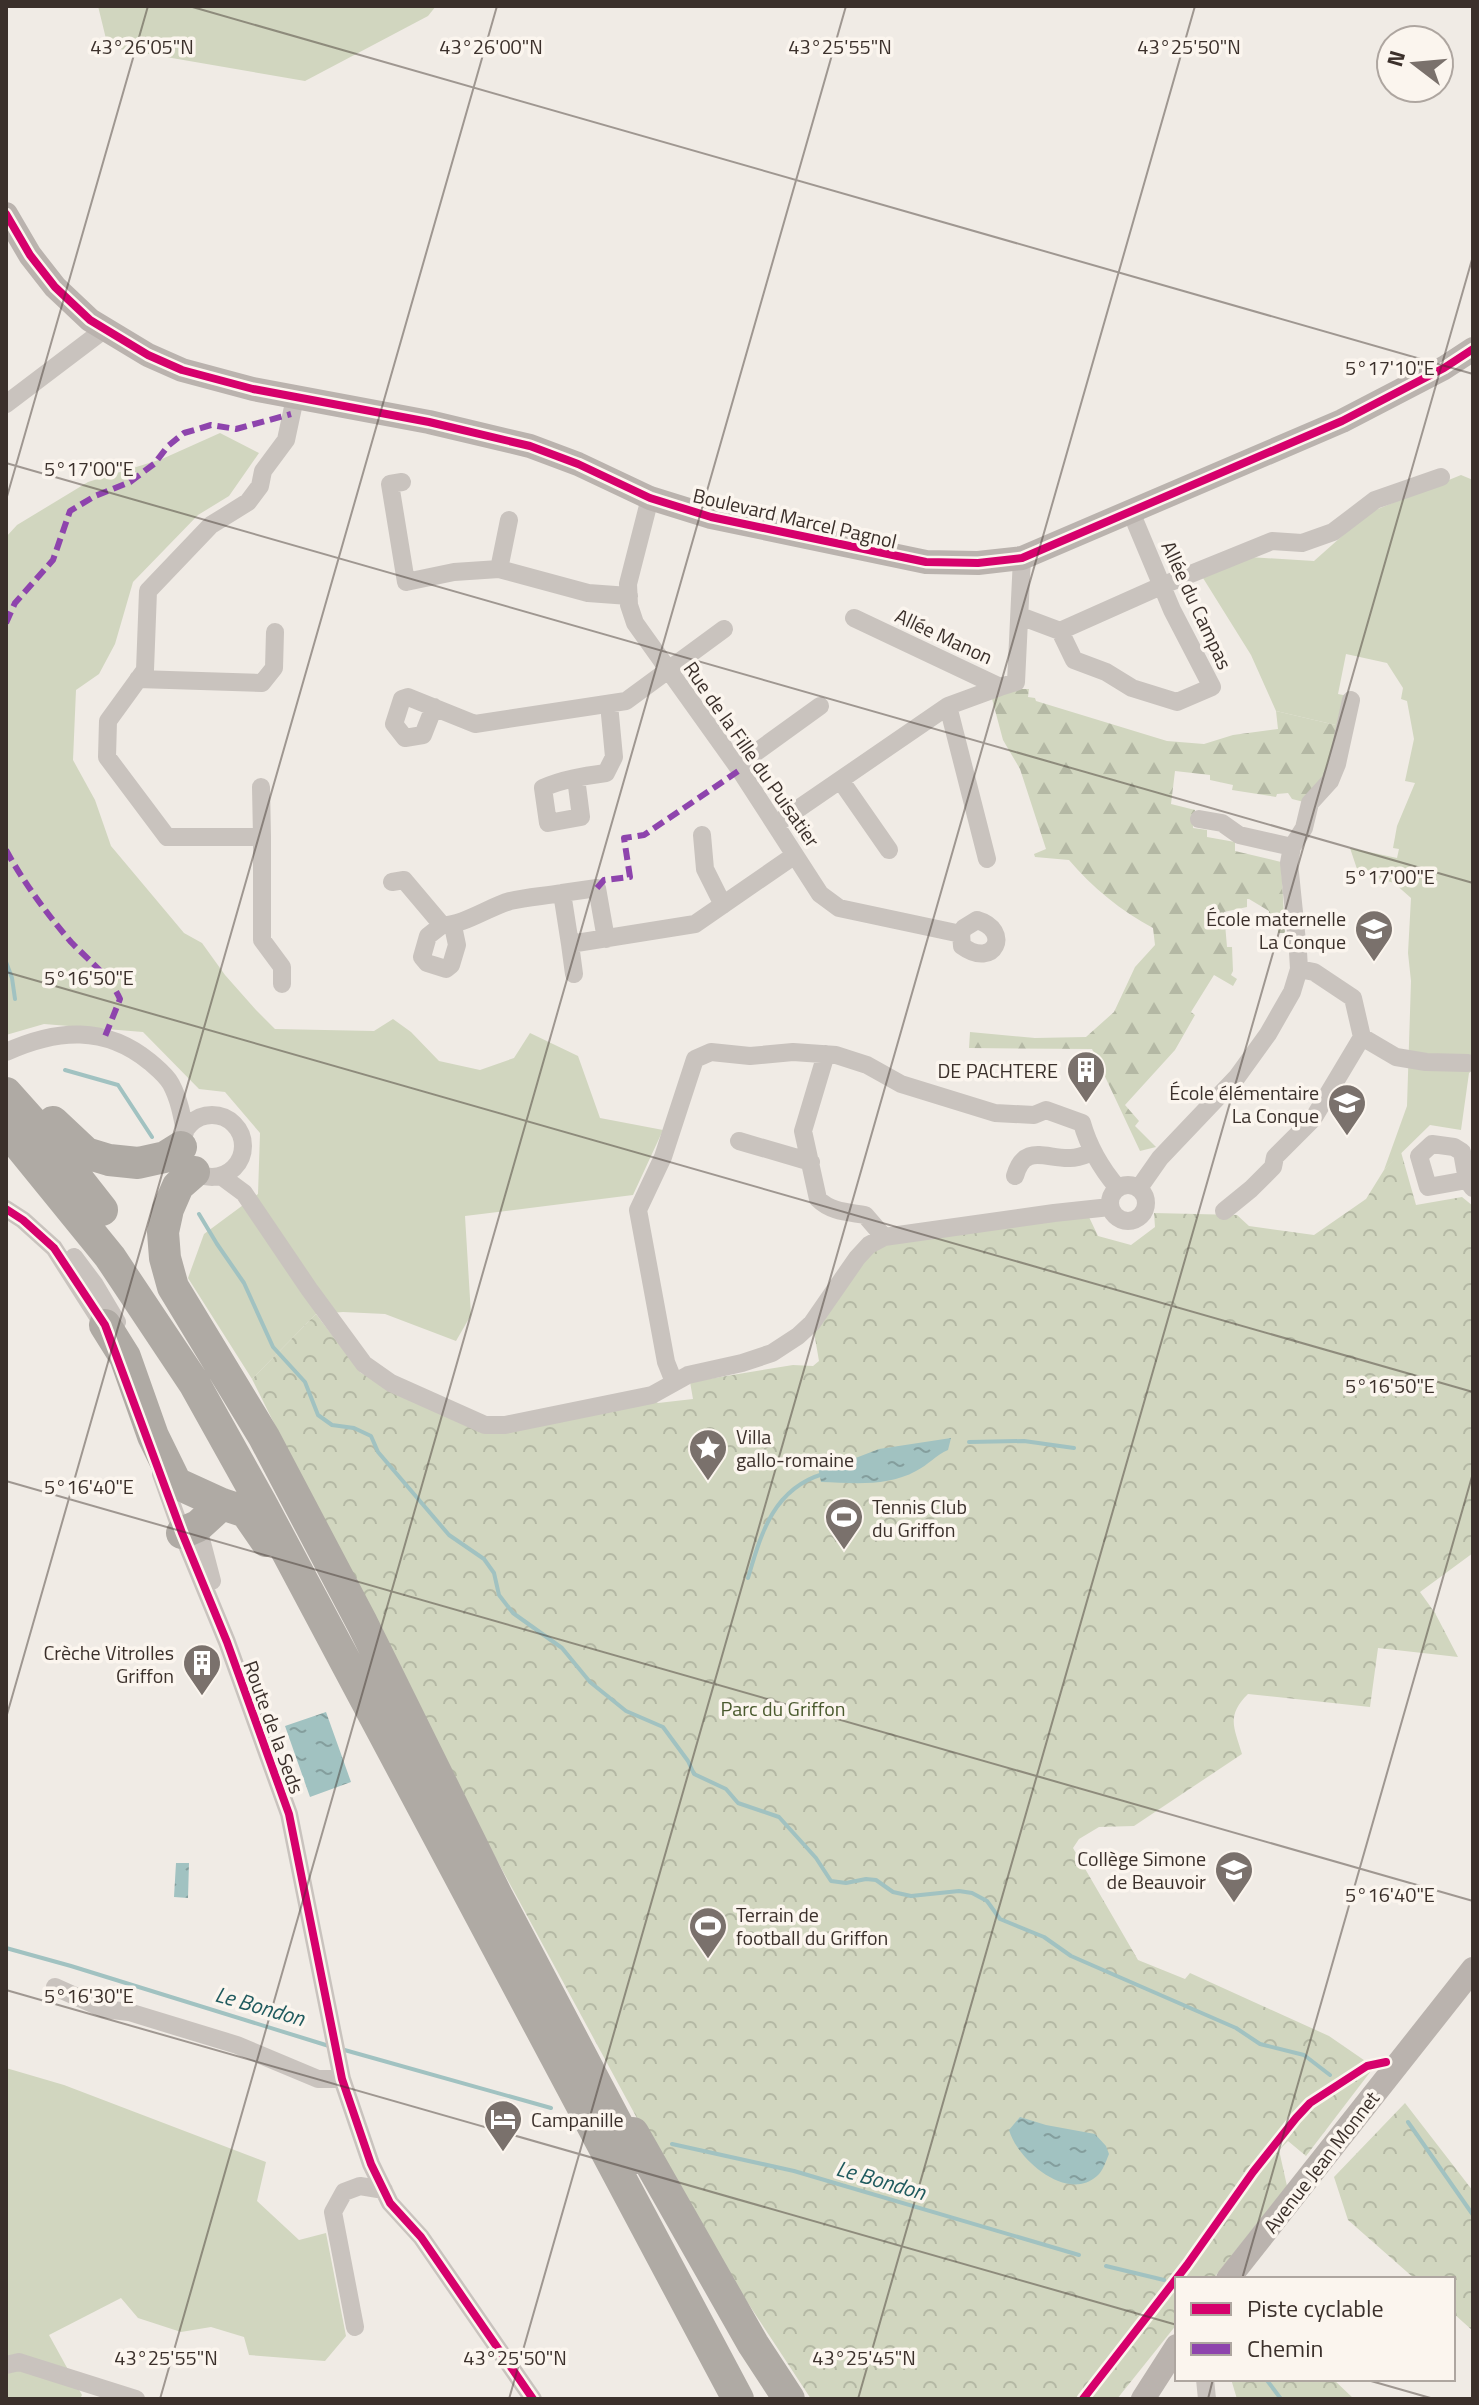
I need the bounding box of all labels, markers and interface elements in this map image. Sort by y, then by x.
north arrow [1375,24,1455,104]
text: 43°26'05"N [90,31,194,62]
text: 43°26'00"N [439,31,543,62]
text: 43°25'55"N [788,31,892,62]
text: 43°25'50"N [1137,31,1241,62]
text: N [1377,46,1414,71]
text: 5°17'10"E [1345,352,1435,383]
text: 5°17'00"E [44,453,134,484]
street label: Boulevard Marcel Pagnol [690,479,900,557]
street label: Allée du Campas [1154,536,1240,674]
street label: Allée Manon [890,600,998,672]
street label: Rue de la Fille du Puisatier [676,655,828,853]
text: 5°17'00"E [1345,861,1435,892]
place label: École maternelle La Conque [1206,903,1346,957]
school or university icon: École maternelle La Conque [1353,908,1395,963]
text: 5°16'50"E [44,962,134,993]
building icon: DE PACHTERE [1065,1049,1107,1104]
place label: DE PACHTERE [937,1055,1058,1086]
place label: École élémentaire La Conque [1169,1077,1319,1131]
school or university icon: École élémentaire La Conque [1326,1082,1368,1137]
text: 5°16'50"E [1345,1370,1435,1401]
place label: Villa gallo-romaine [736,1421,854,1475]
place icon: Villa gallo-romaine [687,1427,729,1482]
text: 5°16'40"E [44,1471,134,1502]
place label: Tennis Club du Griffon [872,1491,967,1545]
sports icon: Tennis Club du Griffon [823,1496,865,1551]
place label: Crèche Vitrolles Griffon [43,1637,174,1691]
building icon: Crèche Vitrolles Griffon [181,1642,223,1697]
street label: Route de la Seds [236,1656,312,1798]
park label: Parc du Griffon [720,1693,846,1724]
place label: Collège Simone de Beauvoir [1077,1843,1206,1897]
school or university icon: Collège Simone de Beauvoir [1213,1849,1255,1904]
text: 5°16'40"E [1345,1879,1435,1910]
place label: Terrain de football du Griffon [736,1899,888,1953]
sports icon: Terrain de football du Griffon [687,1905,729,1960]
water label: Le Bondon [211,1977,310,2035]
text: 5°16'30"E [44,1980,134,2011]
street label: Avenue Jean Monnet [1255,2084,1387,2240]
hotel icon: Campanille [482,2098,524,2153]
place label: Campanille [531,2104,624,2135]
water label: Le Bondon [832,2151,931,2209]
legend [1175,2277,1455,2381]
text: Piste cyclable [1247,2290,1384,2326]
text: Chemin [1247,2330,1323,2366]
text: 43°25'55"N [114,2342,218,2373]
text: 43°25'50"N [463,2342,567,2373]
text: 43°25'45"N [812,2342,916,2373]

